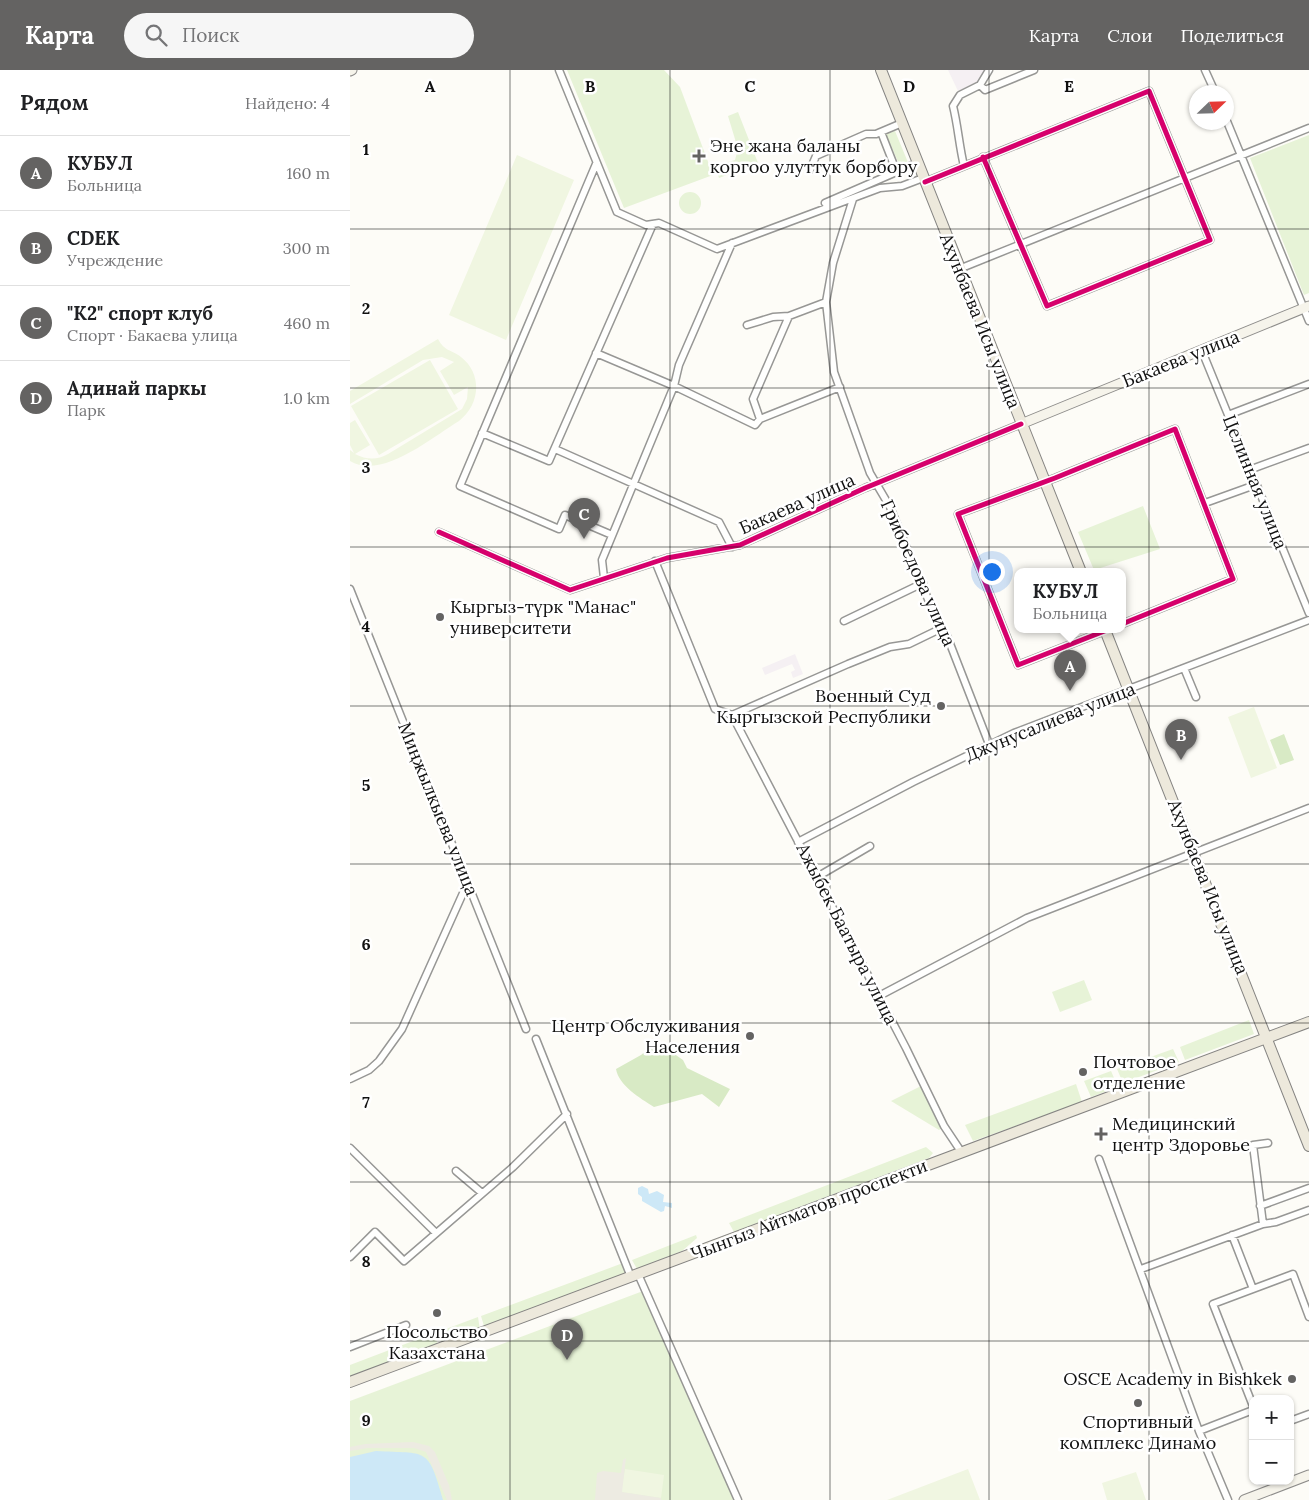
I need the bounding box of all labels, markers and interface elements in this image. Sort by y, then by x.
search box [124,13,474,58]
text: Карта [25,20,94,51]
icon: search [142,21,170,49]
text: Поиск [182,23,240,47]
text: Карта [1029,24,1079,47]
text: Слои [1107,24,1152,47]
text: Поделиться [1180,24,1284,47]
text: A [425,76,436,96]
text: B [585,76,596,96]
text: C [744,76,756,96]
text: D [903,76,915,96]
text: E [1064,76,1074,96]
north arrow [1189,85,1234,130]
text: Рядом [20,89,89,116]
text: Найдено: 4 [245,93,330,113]
place label: Эне жана баланы коргоо улуттук борбору [710,134,918,178]
text: 1 [363,139,369,159]
marker: Эне жана баланы коргоо улуттук борбору [692,149,706,163]
text: КУБУЛ [67,151,133,175]
text: A [31,163,41,183]
text: 160 m [286,163,330,183]
text: Больница [67,175,142,195]
text: CDEK [67,226,120,250]
street label: Ахунбаева Исы улица [934,229,1026,412]
text: B [31,238,41,258]
text: 300 m [283,238,330,258]
text: Учреждение [67,250,163,270]
text: 2 [362,298,370,318]
text: "К2" спорт клуб [67,301,213,325]
text: C [30,313,42,333]
text: 460 m [284,313,330,333]
text: Спорт · Бакаева улица [67,325,238,345]
street label: Бакаева улица [1119,325,1243,392]
text: Адинай паркы [67,376,207,400]
text: D [30,388,42,408]
text: 1.0 km [283,388,330,408]
text: Парк [67,400,105,420]
street label: Целинная улица [1218,411,1293,552]
text: 3 [362,457,371,477]
street label: Бакаева улица [735,468,858,539]
street label: Грибоедова улица [876,496,961,650]
pin: C [568,498,600,539]
your location [979,559,1005,585]
popup [1014,568,1126,633]
text: КУБУЛ [1033,579,1099,603]
place label: Кыргыз-түрк "Манас" университети [450,595,636,639]
text: Больница [1033,603,1107,623]
marker: Кыргыз-түрк "Манас" университети [434,611,446,623]
text: 4 [362,616,371,636]
pin: A [1054,650,1086,691]
street label: Джунусалиева улица [961,677,1138,766]
place label: Военный Суд Кыргызской Республики [716,684,931,728]
marker: Военный Суд Кыргызской Республики [935,700,947,712]
street label: Миңжылкыева улица [393,719,484,899]
pin: B [1165,719,1197,760]
text: 5 [362,775,371,795]
street label: Ахунбаева Исы улица [1162,795,1254,978]
street label: Ажыбек Баатыра улица [791,838,903,1029]
text: 6 [361,934,371,954]
place label: Центр Обслуживания Населения [551,1014,740,1058]
marker: Центр Обслуживания Населения [744,1030,756,1042]
place label: Почтовое отделение [1093,1050,1186,1094]
marker: Почтовое отделение [1077,1066,1089,1078]
text: 7 [362,1092,370,1112]
place label: Медицинский центр Здоровье [1112,1112,1250,1156]
marker: Медицинский центр Здоровье [1094,1127,1108,1141]
street label: Чынгыз Айтматов проспекти [687,1154,930,1265]
text: 8 [361,1251,371,1271]
marker: Посольство Казахстана [431,1307,443,1319]
pin: D [551,1319,583,1360]
place label: Посольство Казахстана [386,1320,488,1364]
place label: OSCE Academy in Bishkek [1063,1367,1282,1390]
marker: OSCE Academy in Bishkek [1286,1373,1298,1385]
map controls [1249,1395,1294,1485]
button: + [1249,1395,1294,1440]
marker: Спортивный комплекс Динамо [1132,1397,1144,1409]
text: 9 [361,1410,371,1430]
place label: Спортивный комплекс Динамо [1060,1410,1216,1454]
button: − [1249,1440,1294,1485]

